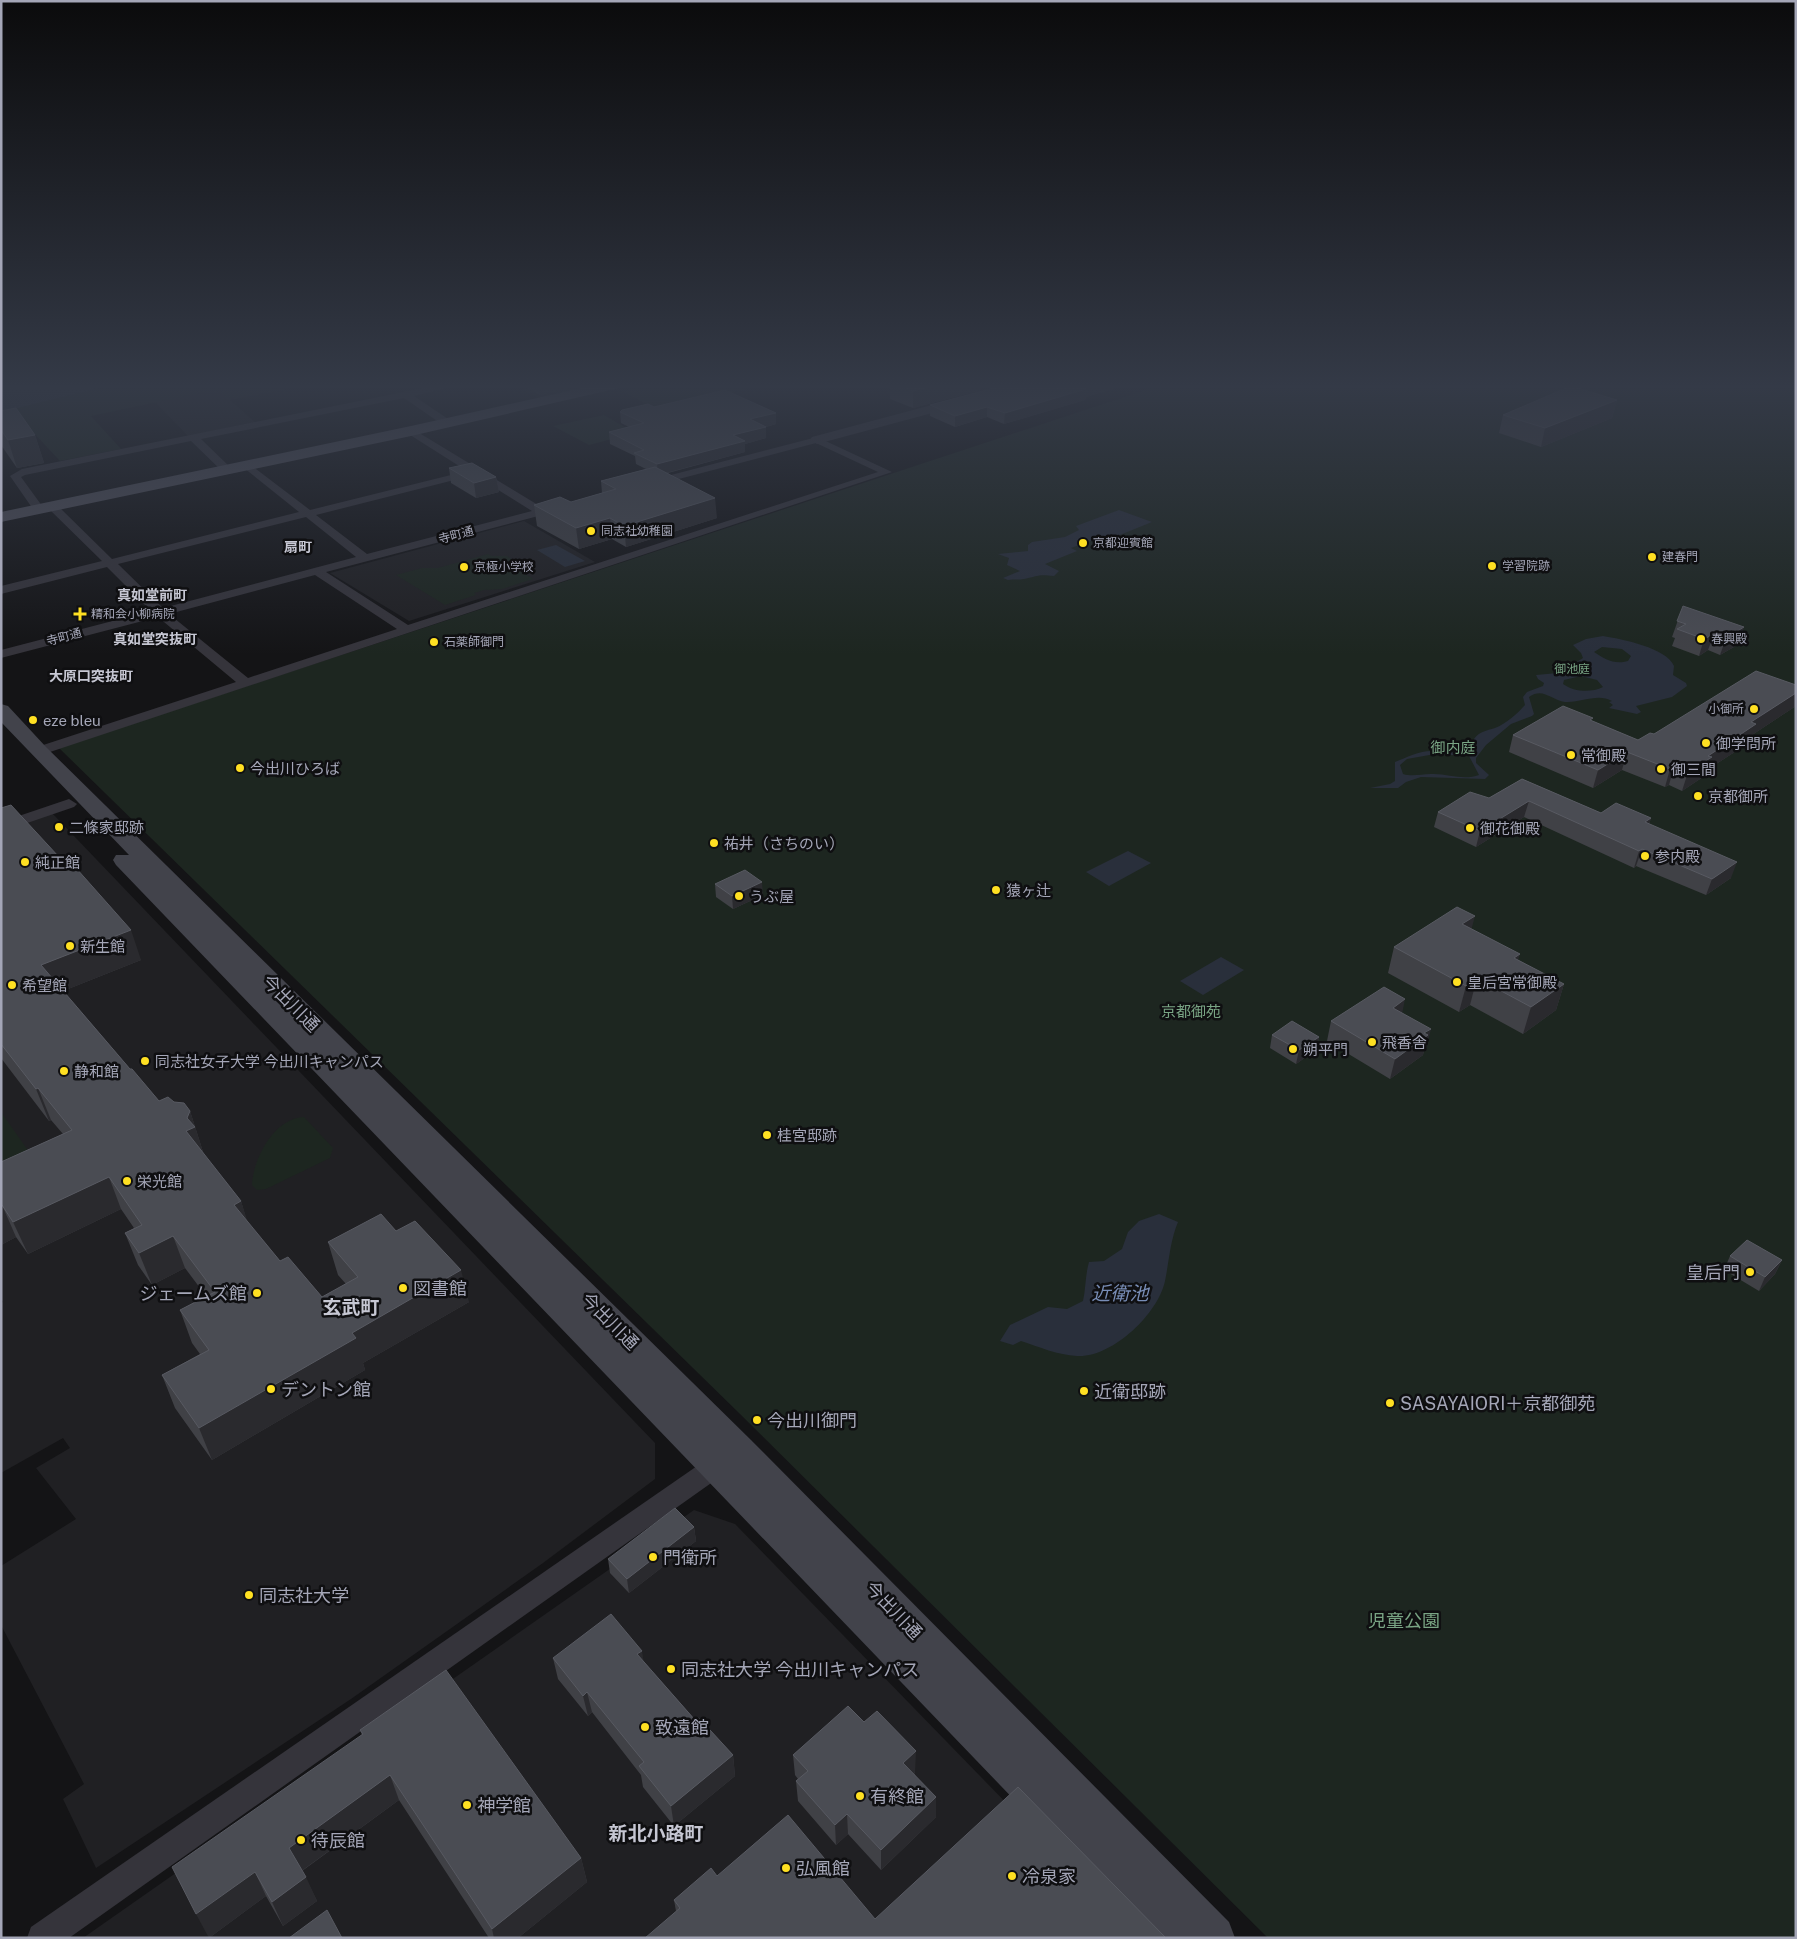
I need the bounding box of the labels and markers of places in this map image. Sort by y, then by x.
place label: 同志社幼稚園 [601,524,673,538]
marker: 同志社幼稚園 [585,525,597,537]
place label: 京都迎賓館 [1093,536,1153,550]
marker: 京都迎賓館 [1077,537,1089,549]
place label: 建春門 [1662,550,1698,564]
marker: 建春門 [1646,551,1658,563]
place label: 学習院跡 [1502,559,1550,573]
place label: 京極小学校 [474,560,534,574]
marker: 学習院跡 [1486,560,1498,572]
marker: 京極小学校 [458,561,470,573]
marker: 精和会小柳病院 [73,607,87,621]
place label: 精和会小柳病院 [91,607,175,621]
place label: 春興殿 [1711,632,1747,646]
marker: 春興殿 [1695,633,1707,645]
place label: 石薬師御門 [444,635,504,649]
marker: 石薬師御門 [428,636,440,648]
place label: 小御所 [1708,702,1744,716]
marker: 小御所 [1748,703,1760,715]
place label: eze bleu [43,712,101,729]
marker: eze bleu [27,714,39,726]
place label: 御学問所 [1716,735,1776,752]
marker: 御学問所 [1700,737,1712,749]
place label: 常御殿 [1581,747,1626,764]
marker: 常御殿 [1565,749,1577,761]
place label: 今出川ひろば [250,760,340,777]
place label: 御三間 [1671,761,1716,778]
marker: 今出川ひろば [234,762,246,774]
marker: 御三間 [1655,763,1667,775]
place label: 京都御所 [1708,788,1768,805]
marker: 京都御所 [1692,790,1704,802]
place label: 二條家邸跡 [69,819,144,836]
place label: 御花御殿 [1480,820,1540,837]
marker: 二條家邸跡 [53,821,65,833]
marker: 御花御殿 [1464,822,1476,834]
place label: 祐井（さちのい） [724,835,844,852]
marker: 祐井（さちのい） [708,837,720,849]
place label: 参内殿 [1655,848,1700,865]
marker: 参内殿 [1639,850,1651,862]
place label: 純正館 [35,854,80,871]
marker: 純正館 [19,856,31,868]
place label: 猿ヶ辻 [1006,882,1051,899]
marker: 猿ヶ辻 [990,884,1002,896]
place label: うぶ屋 [749,888,794,905]
marker: うぶ屋 [733,890,745,902]
place label: 新生館 [80,938,125,955]
marker: 新生館 [64,940,76,952]
place label: 皇后宮常御殿 [1467,974,1557,991]
marker: 皇后宮常御殿 [1451,976,1463,988]
place label: 希望館 [22,977,67,994]
marker: 希望館 [6,979,18,991]
place label: 飛香舎 [1382,1034,1427,1051]
marker: 飛香舎 [1366,1036,1378,1048]
place label: 朔平門 [1303,1041,1348,1058]
marker: 朔平門 [1287,1043,1299,1055]
place label: 同志社女子大学 今出川キャンパス [155,1053,384,1070]
marker: 同志社女子大学 今出川キャンパス [139,1055,151,1067]
place label: 静和館 [74,1063,119,1080]
marker: 静和館 [58,1065,70,1077]
place label: 桂宮邸跡 [777,1127,837,1144]
marker: 桂宮邸跡 [761,1129,773,1141]
place label: 栄光館 [137,1173,182,1190]
marker: 栄光館 [121,1175,133,1187]
place label: 皇后門 [1686,1262,1740,1283]
marker: 皇后門 [1744,1266,1756,1278]
place label: 図書館 [413,1278,467,1299]
marker: 図書館 [397,1282,409,1294]
place label: ジェームズ館 [140,1283,247,1304]
marker: ジェームズ館 [251,1287,263,1299]
place label: デントン館 [281,1379,371,1400]
place label: 近衛邸跡 [1094,1381,1166,1402]
marker: デントン館 [265,1383,277,1395]
marker: 近衛邸跡 [1078,1385,1090,1397]
place label: SASAYAIORI＋京都御苑 [1400,1393,1595,1414]
marker: SASAYAIORI＋京都御苑 [1384,1397,1396,1409]
place label: 今出川御門 [767,1410,857,1431]
marker: 今出川御門 [751,1414,763,1426]
place label: 門衛所 [663,1547,717,1568]
marker: 門衛所 [647,1551,659,1563]
place label: 同志社大学 [259,1585,349,1606]
marker: 同志社大学 [243,1589,255,1601]
place label: 同志社大学 今出川キャンパス [681,1659,919,1680]
marker: 同志社大学 今出川キャンパス [665,1663,677,1675]
place label: 致遠館 [655,1717,709,1738]
marker: 致遠館 [639,1721,651,1733]
place label: 有終館 [870,1786,924,1807]
marker: 有終館 [854,1790,866,1802]
place label: 神学館 [477,1795,531,1816]
marker: 神学館 [461,1799,473,1811]
place label: 待辰館 [311,1830,365,1851]
marker: 待辰館 [295,1834,307,1846]
place label: 弘風館 [796,1858,850,1879]
marker: 弘風館 [780,1862,792,1874]
place label: 冷泉家 [1022,1866,1076,1887]
marker: 冷泉家 [1006,1870,1018,1882]

